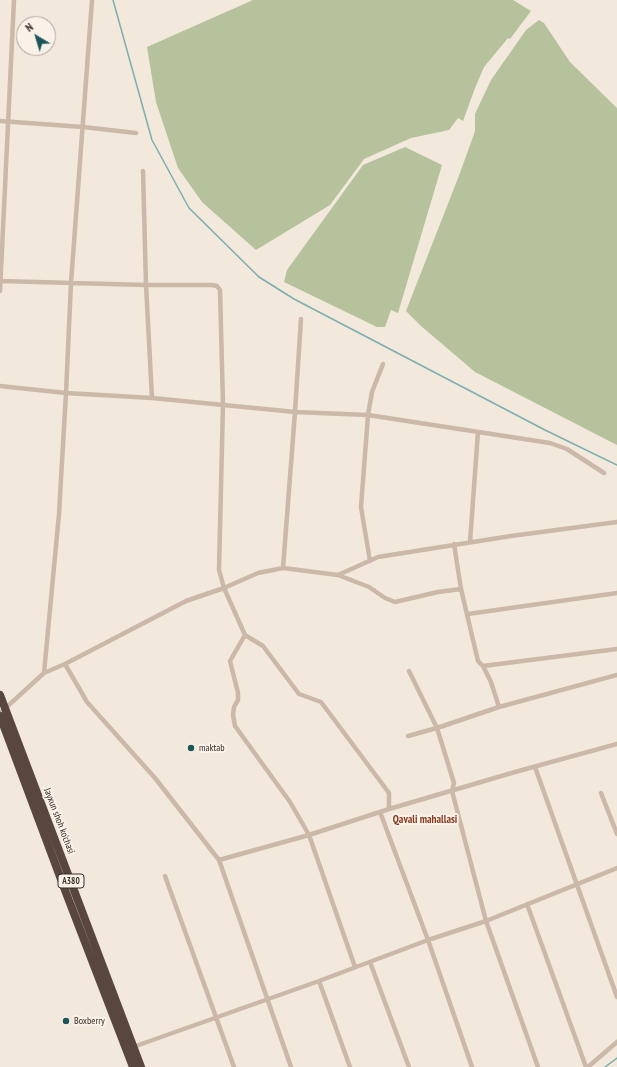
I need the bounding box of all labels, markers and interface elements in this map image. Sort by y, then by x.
north arrow [16,16,56,56]
text: N [23,20,36,35]
place label: maktab [199,742,224,754]
marker: maktab [186,743,196,753]
street label: Jayxun shoh ko'chasi [41,786,77,856]
district label: Qavali mahallasi [393,813,457,827]
road number: A380 [58,874,84,888]
place label: Boxberry [74,1015,105,1027]
marker: Boxberry [61,1016,71,1026]

